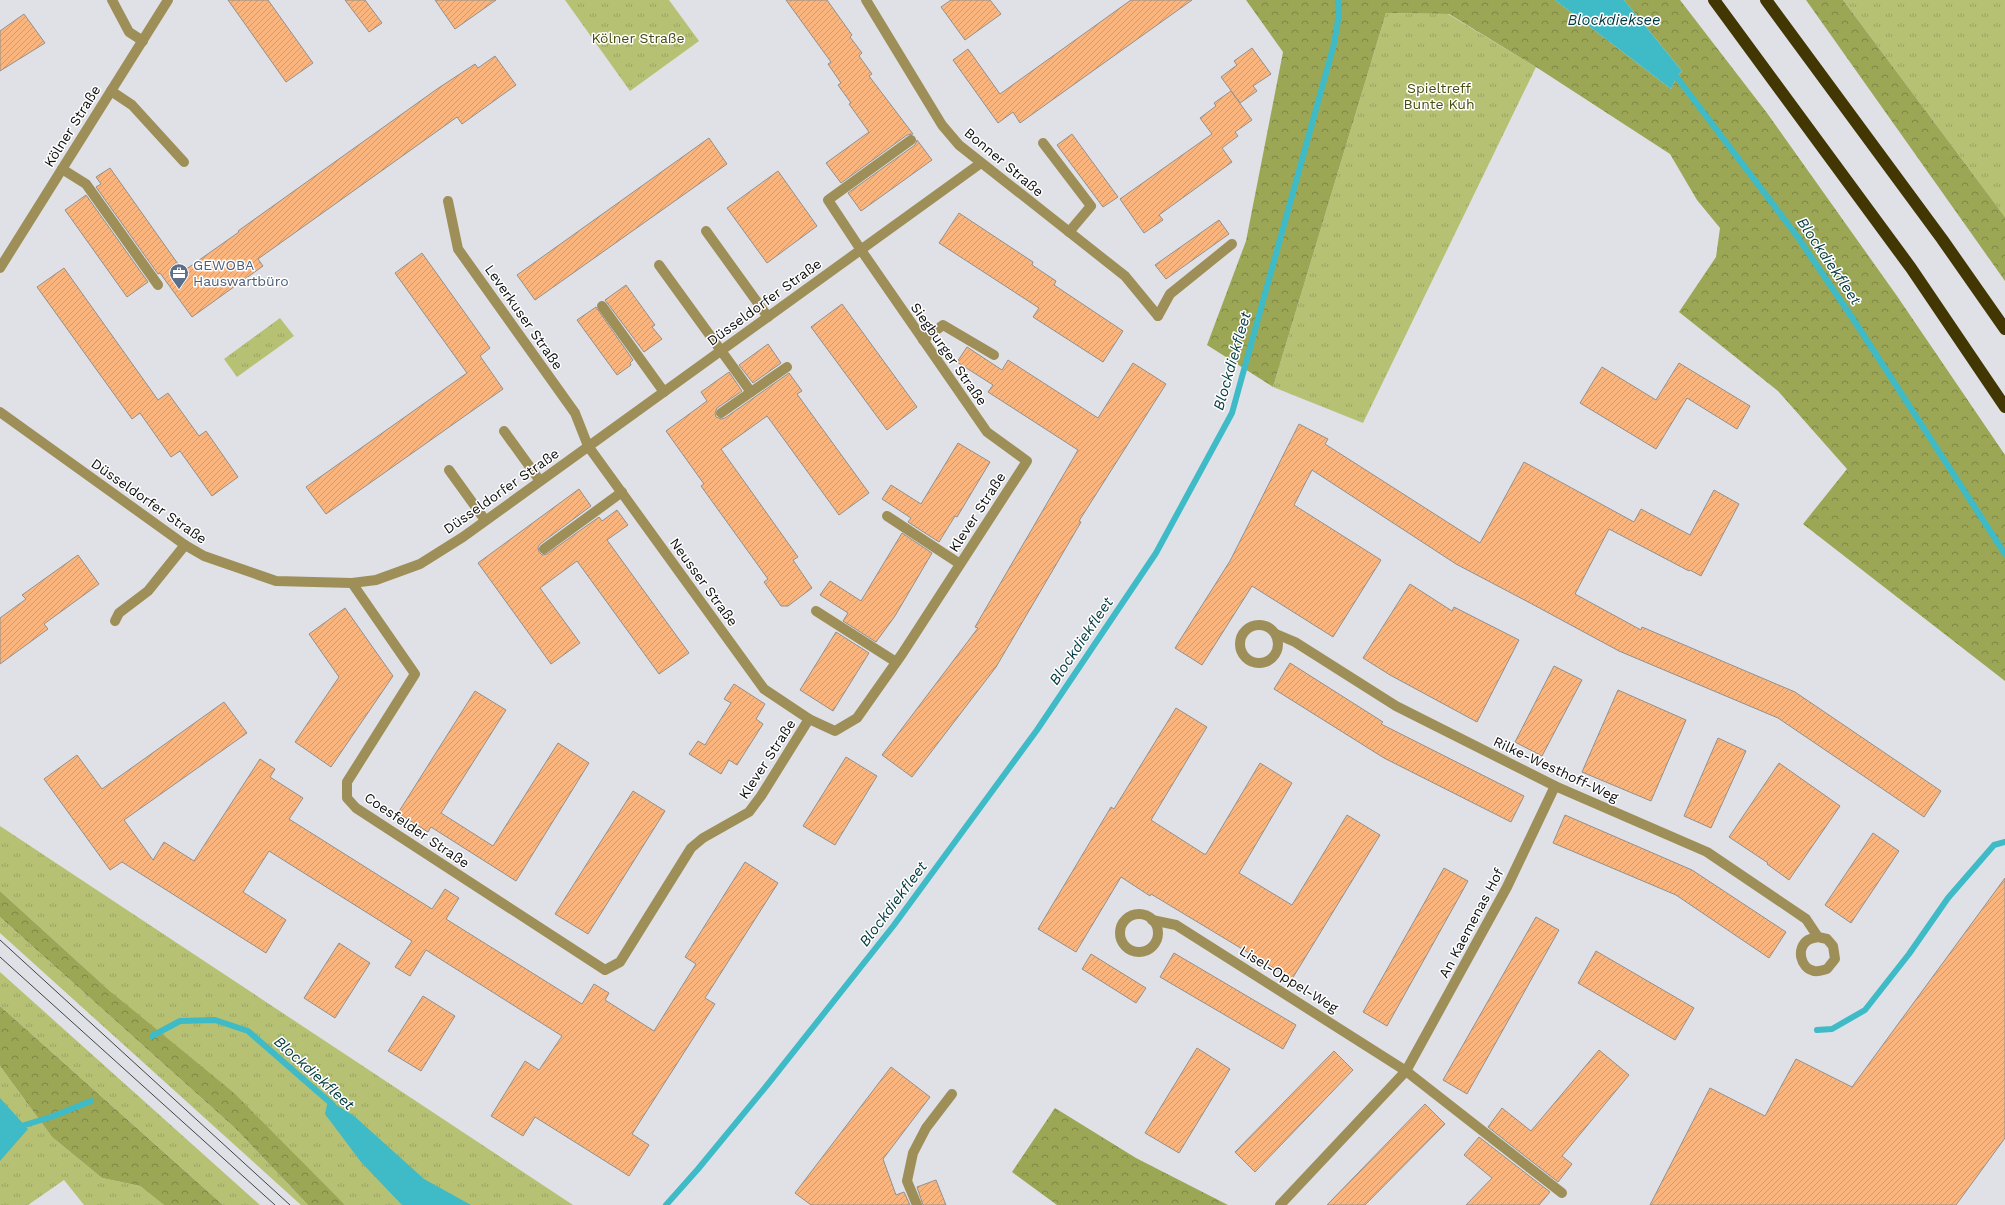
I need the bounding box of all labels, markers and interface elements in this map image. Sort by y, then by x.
water label: Blockdieksee [1567,11,1661,29]
park label: Kölner Straße [591,30,685,46]
park label: Spieltreff Bunte Kuh [1403,80,1475,112]
street label: Kölner Straße [41,82,103,170]
street label: Bonner Straße [961,124,1047,200]
water label: Blockdiekfleet [1793,214,1865,309]
street label: Düsseldorfer Straße [704,255,824,349]
place label: GEWOBA Hauswartbüro [193,257,289,289]
street label: Leverkuser Straße [482,261,566,373]
office icon: GEWOBA Hauswartbüro [168,262,190,290]
street label: Siegburger Straße [908,300,990,408]
water label: Blockdiekfleet [1209,309,1255,412]
street label: Düsseldorfer Straße [440,445,562,537]
street label: Düsseldorfer Straße [88,455,210,547]
street label: Klever Straße [945,469,1009,555]
street label: Neusser Straße [667,535,741,629]
water label: Blockdiekfleet [1045,593,1117,688]
street label: Klever Straße [735,716,799,802]
street label: Rilke-Westhoff-Weg [1491,733,1622,805]
street label: Coesfelder Straße [361,789,473,871]
water label: Blockdiekfleet [855,857,931,950]
street label: An Kaemenas Hof [1435,865,1507,981]
street label: Lisel-Oppel-Weg [1237,942,1342,1016]
water label: Blockdiekfleet [270,1032,359,1114]

